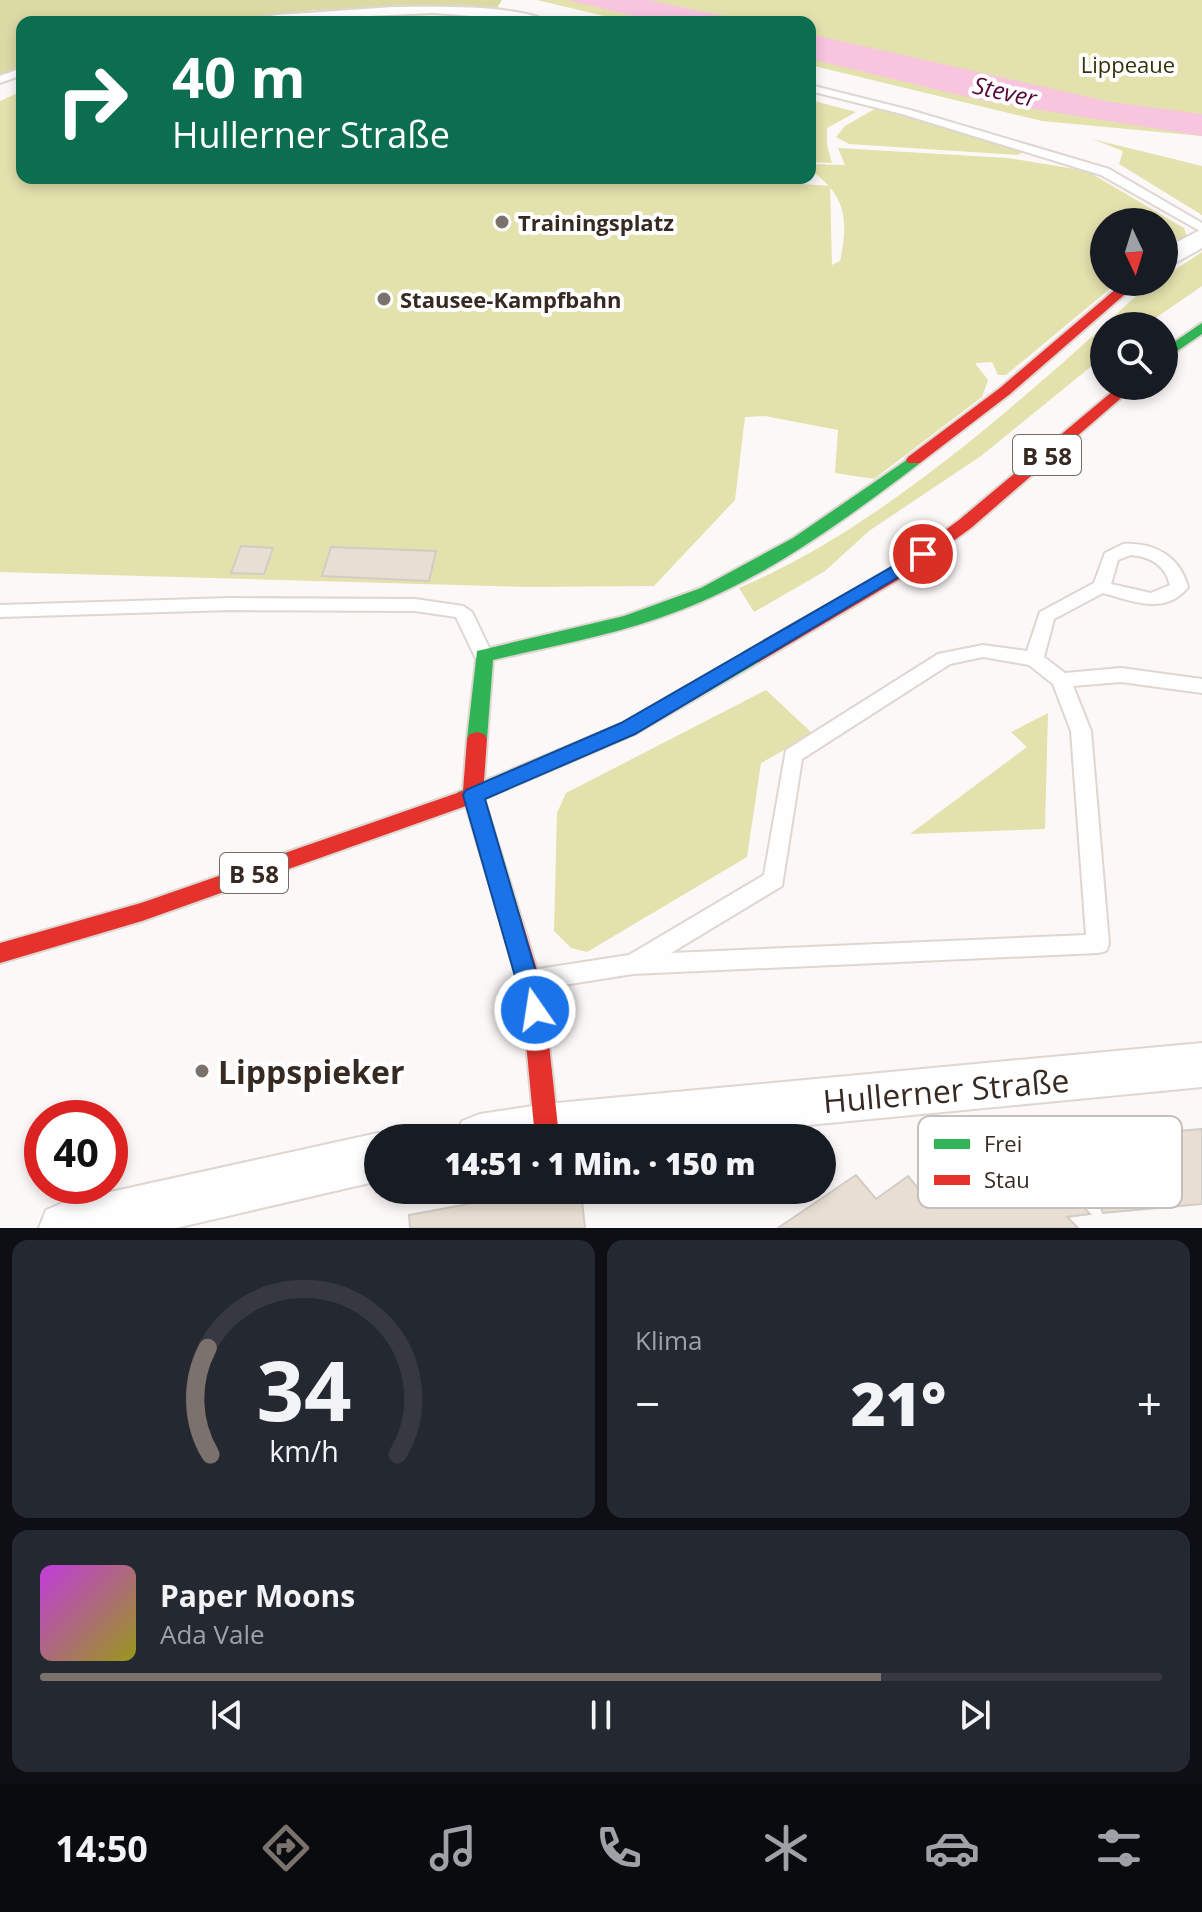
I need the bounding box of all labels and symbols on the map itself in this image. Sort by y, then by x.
park label: Lippeaue [1081,49,1175,79]
water label: Stever [970,68,1042,115]
place label: Trainingsplatz [518,207,674,237]
north arrow [1090,208,1178,296]
marker: Trainingsplatz [493,213,511,231]
place label: Stausee-Kampfbahn [400,284,622,314]
marker: Stausee-Kampfbahn [375,290,393,308]
road number: B 58 [1013,435,1081,475]
pin [889,520,957,588]
road number: B 58 [220,853,288,893]
position arrow [493,968,577,1052]
place label: Lippspieker [218,1050,404,1093]
street label: Hullerner Straße [821,1058,1071,1122]
marker: Lippspieker [193,1062,211,1080]
speed limit sign: 40 [24,1100,128,1204]
legend [918,1116,1182,1208]
text: Frei [984,1128,1022,1158]
text: Stau [984,1164,1030,1194]

